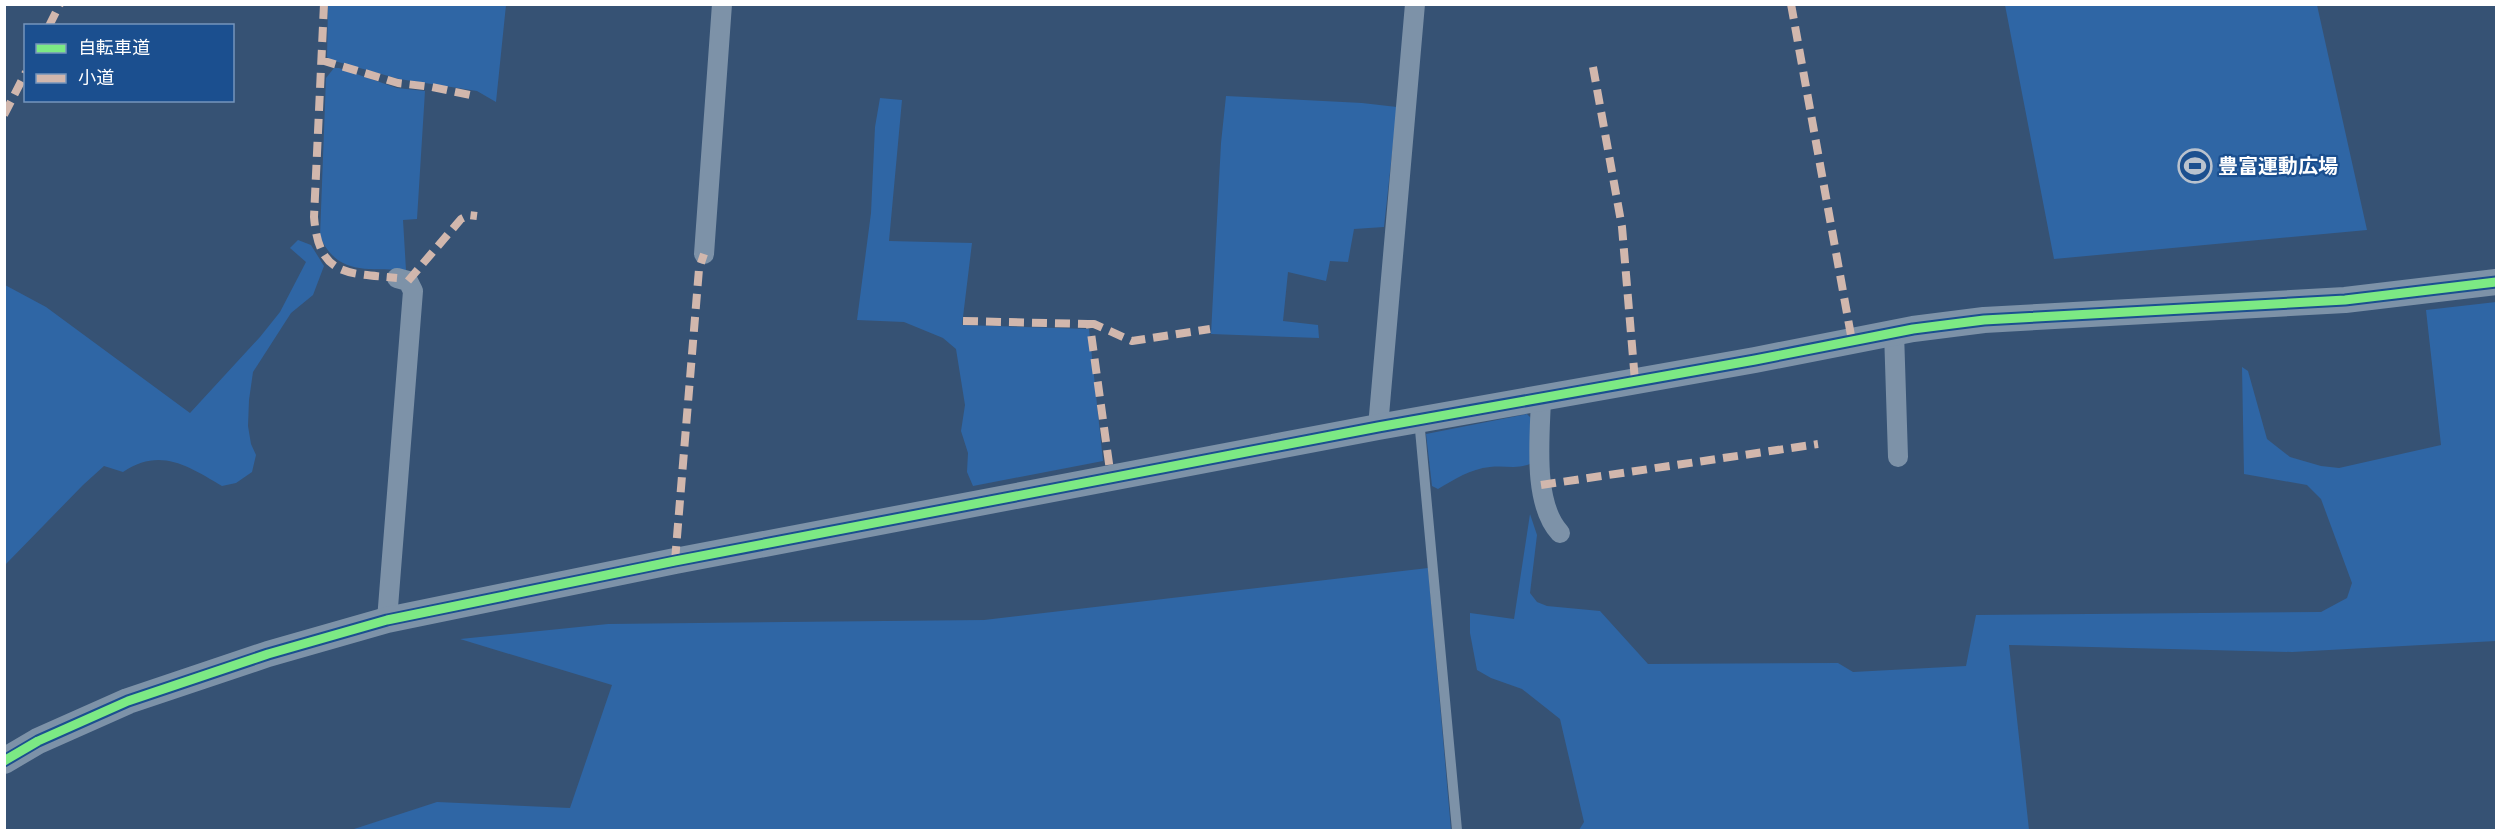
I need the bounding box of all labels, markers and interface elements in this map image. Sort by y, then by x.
legend [24,24,234,102]
text: 自転車道 [78,36,150,60]
text: 小道 [78,66,114,90]
sports icon: 豊富運動広場 [2177,148,2213,184]
place label: 豊富運動広場 [2218,153,2338,179]

